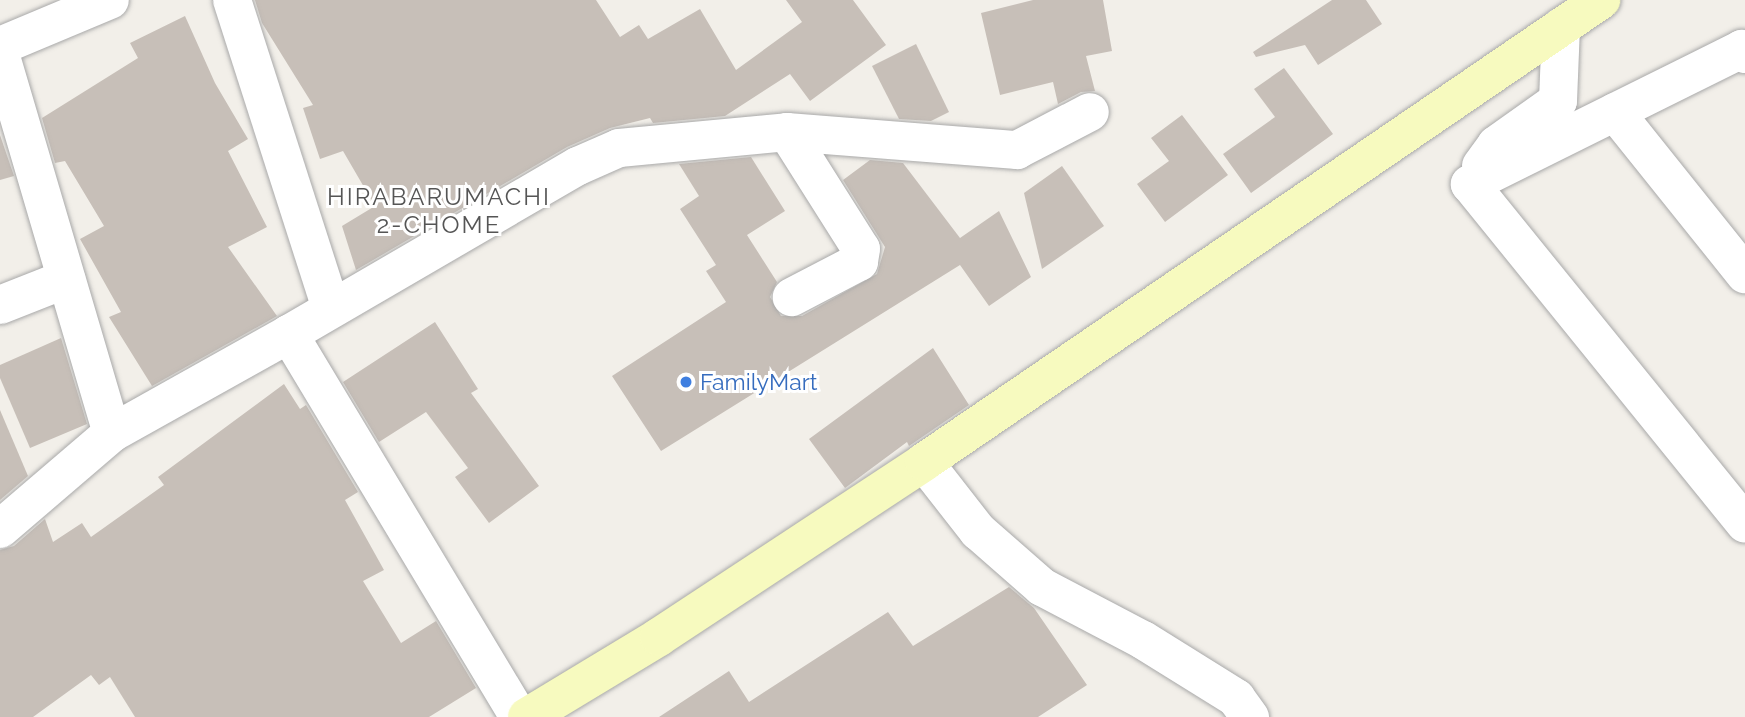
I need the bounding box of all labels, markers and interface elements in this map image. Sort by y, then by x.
district label: HIRABARUMACHI 2-CHOME [329,183,549,239]
place label: FamilyMart [700,368,817,396]
marker: FamilyMart [678,374,694,390]

